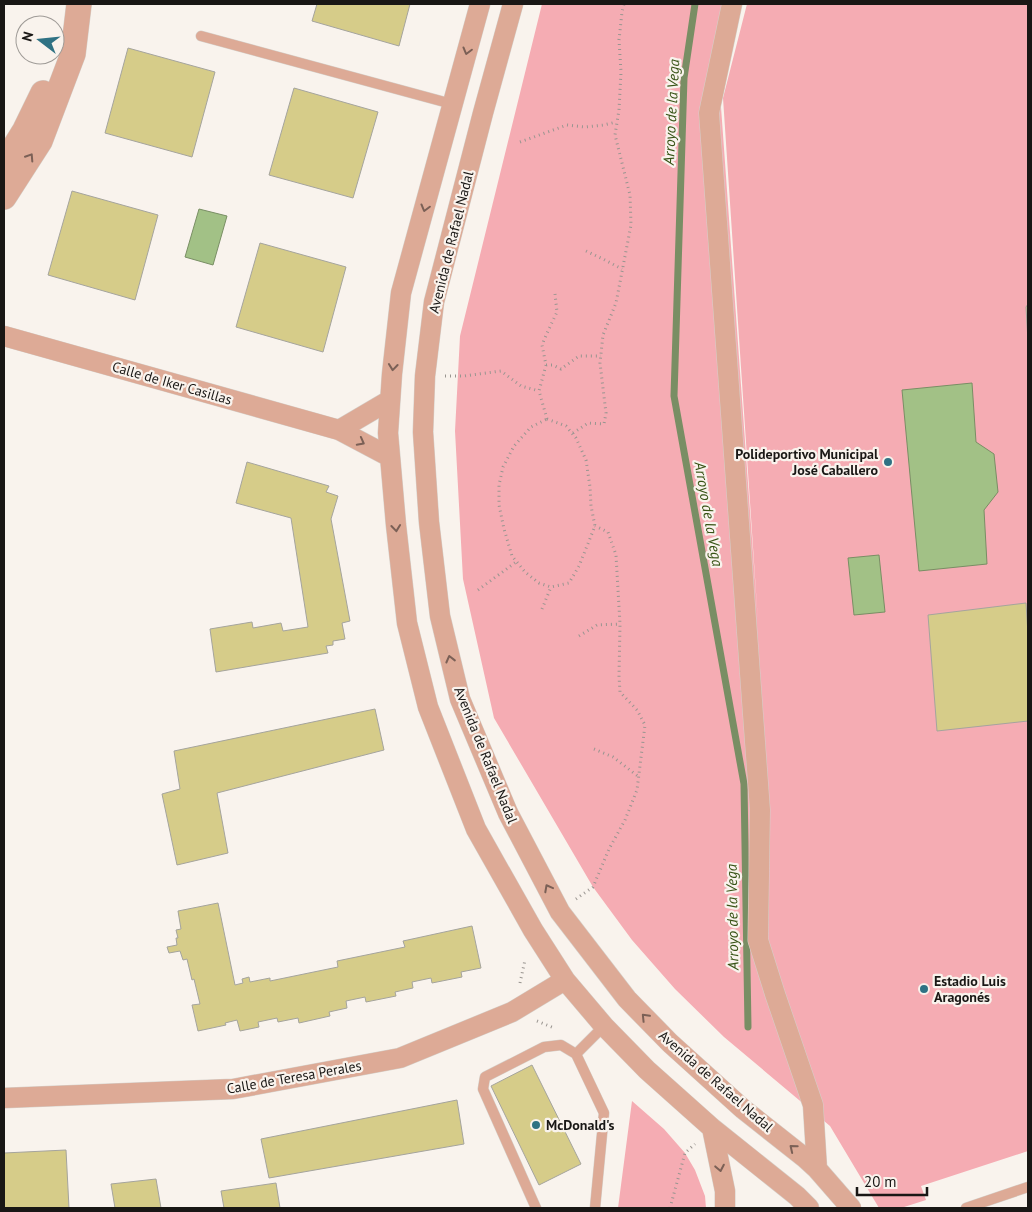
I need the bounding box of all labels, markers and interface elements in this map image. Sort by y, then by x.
north arrow [15,15,65,65]
text: N [18,30,37,43]
one-way arrow [462,46,473,55]
water label: Arroyo de la Vega [659,58,683,166]
one-way arrow [24,153,34,162]
street label: Avenida de Rafael Nadal [425,169,477,315]
one-way arrow [420,203,430,211]
street label: Calle de Iker Casillas [110,357,234,409]
one-way arrow [388,363,399,371]
one-way arrow [356,436,365,446]
place label: Polideportivo Municipal José Caballero [735,445,879,479]
marker: Polideportivo Municipal José Caballero [882,456,894,468]
water label: Arroyo de la Vega [690,459,728,569]
one-way arrow [391,525,402,533]
one-way arrow [446,655,456,663]
street label: Avenida de Rafael Nadal [450,684,522,826]
water label: Arroyo de la Vega [722,863,742,971]
one-way arrow [544,884,554,893]
place label: Estadio Luis Aragonés [934,972,1006,1006]
marker: Estadio Luis Aragonés [918,983,930,995]
one-way arrow [642,1014,651,1023]
street label: Avenida de Rafael Nadal [655,1026,777,1136]
street label: Calle de Teresa Perales [225,1056,363,1098]
place label: McDonald's [546,1116,615,1134]
marker: McDonald's [530,1119,542,1131]
one-way arrow [790,1146,799,1154]
one-way arrow [715,1164,725,1172]
scale bar [857,1164,927,1196]
text: 20 m [864,1172,897,1191]

